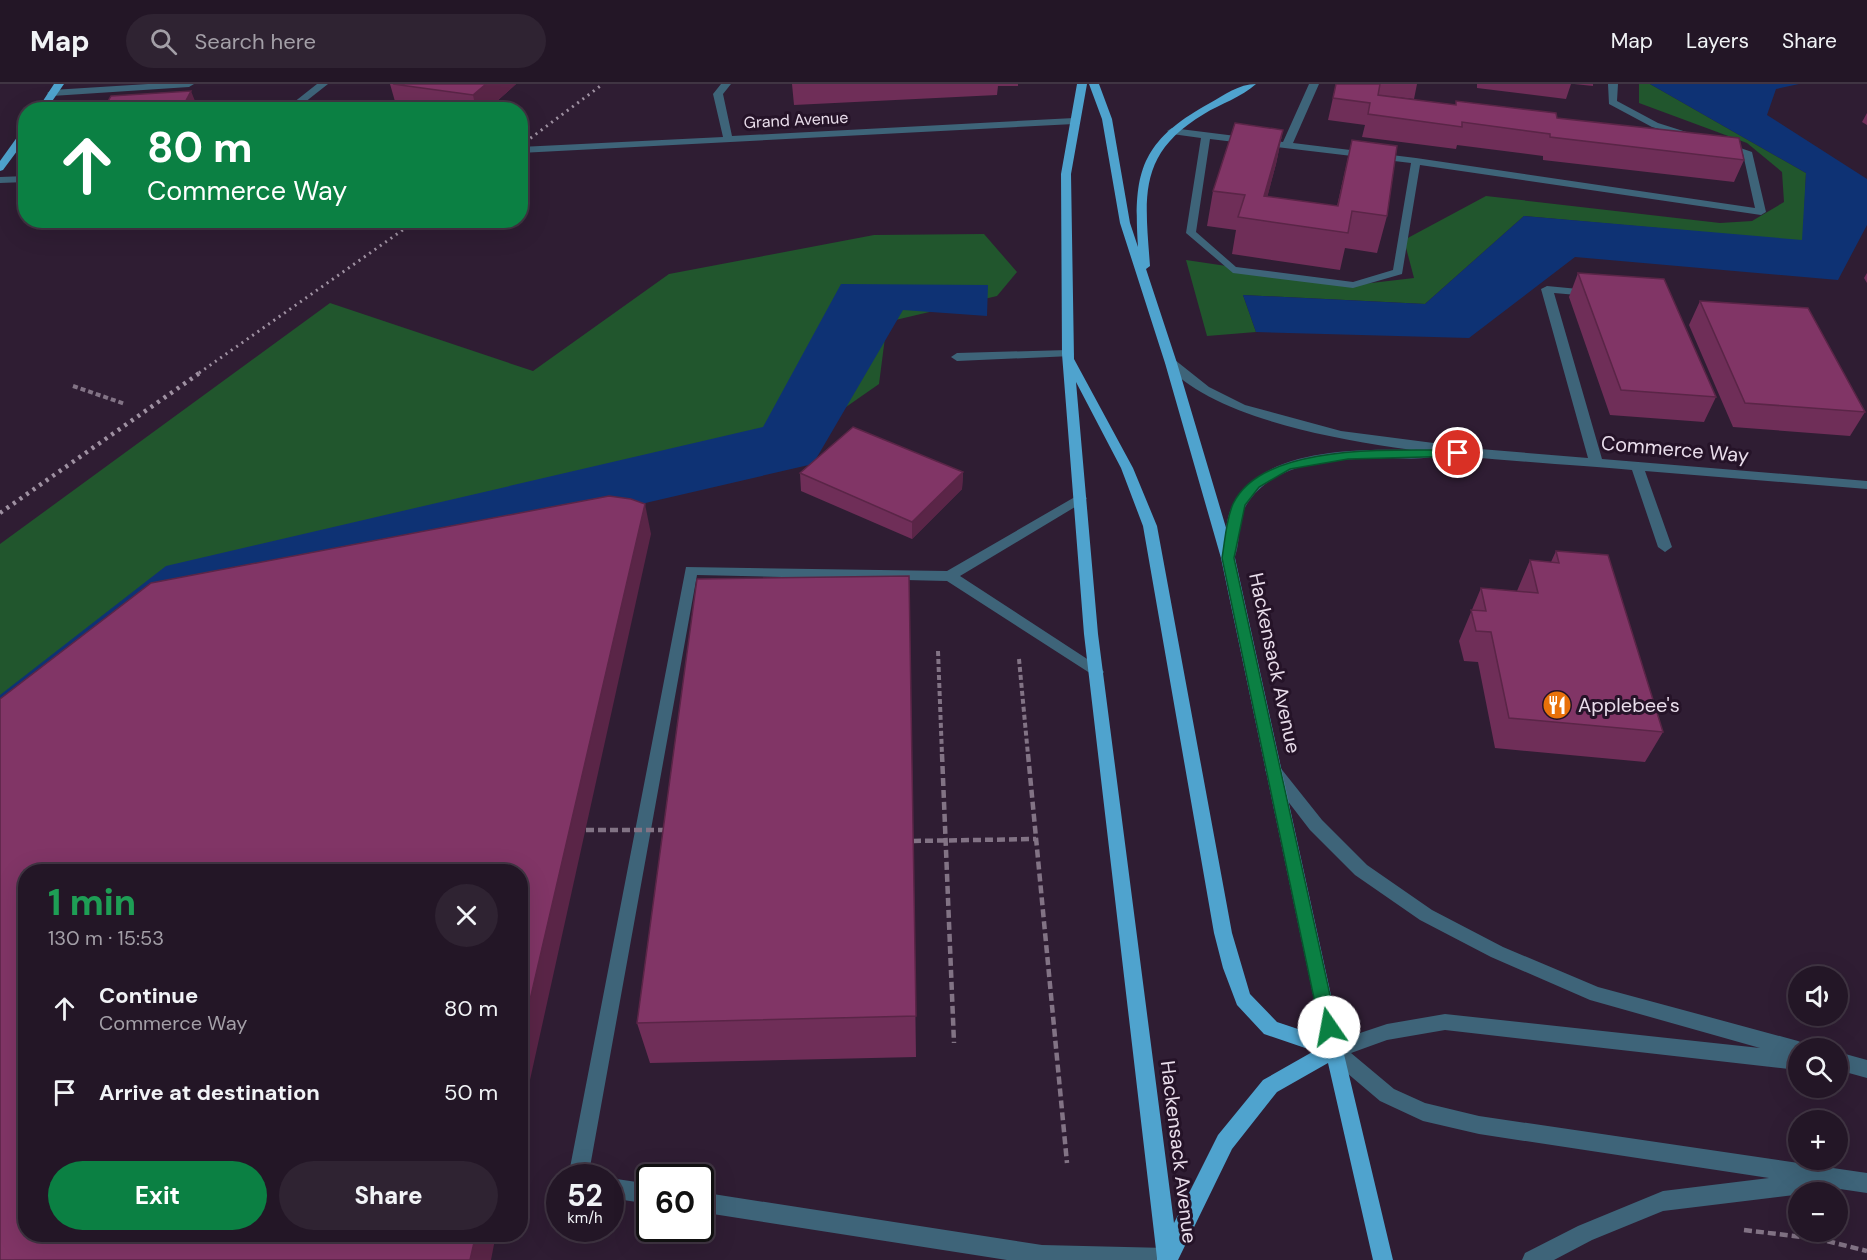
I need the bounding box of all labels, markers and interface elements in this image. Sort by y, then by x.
search box [126,14,546,68]
text: Map [30,23,90,60]
icon: search [147,25,180,58]
text: Search here [195,27,316,56]
text: Map [1611,27,1653,55]
text: Layers [1686,27,1749,55]
text: Share [1782,27,1837,55]
street label: Grand Avenue [743,107,849,133]
text: 80 m [147,120,253,175]
icon: ahead [48,126,126,204]
text: Commerce Way [147,173,347,208]
pin [1432,427,1483,478]
street label: Commerce Way [1600,430,1750,468]
icon: arrive [1441,436,1474,469]
street label: Hackensack Avenue [1243,570,1307,756]
restaurant icon: Applebee's [1541,689,1573,721]
place label: Applebee's [1578,692,1680,718]
text: 1 min [48,879,136,926]
button: close [435,884,498,947]
text: 130 m · 15:53 [48,925,164,951]
map controls [1788,966,1848,1242]
button: sound [1788,966,1848,1026]
text: Continue [99,981,198,1010]
icon: ahead [48,992,81,1025]
text: 80 m [444,994,498,1023]
position arrow [1297,995,1361,1059]
text: Commerce Way [99,1010,247,1036]
button: search [1788,1038,1848,1098]
street label: Hackensack Avenue [1155,1059,1203,1245]
icon: arrive [48,1076,81,1109]
text: Arrive at destination [99,1078,320,1107]
text: 50 m [444,1078,498,1107]
button: + [1788,1110,1848,1170]
button: Exit [48,1161,267,1230]
button: Share [279,1161,498,1230]
speed limit sign: 60 [636,1164,714,1242]
text: 52 [567,1176,603,1215]
button: − [1788,1182,1848,1242]
text: km/h [567,1208,603,1228]

